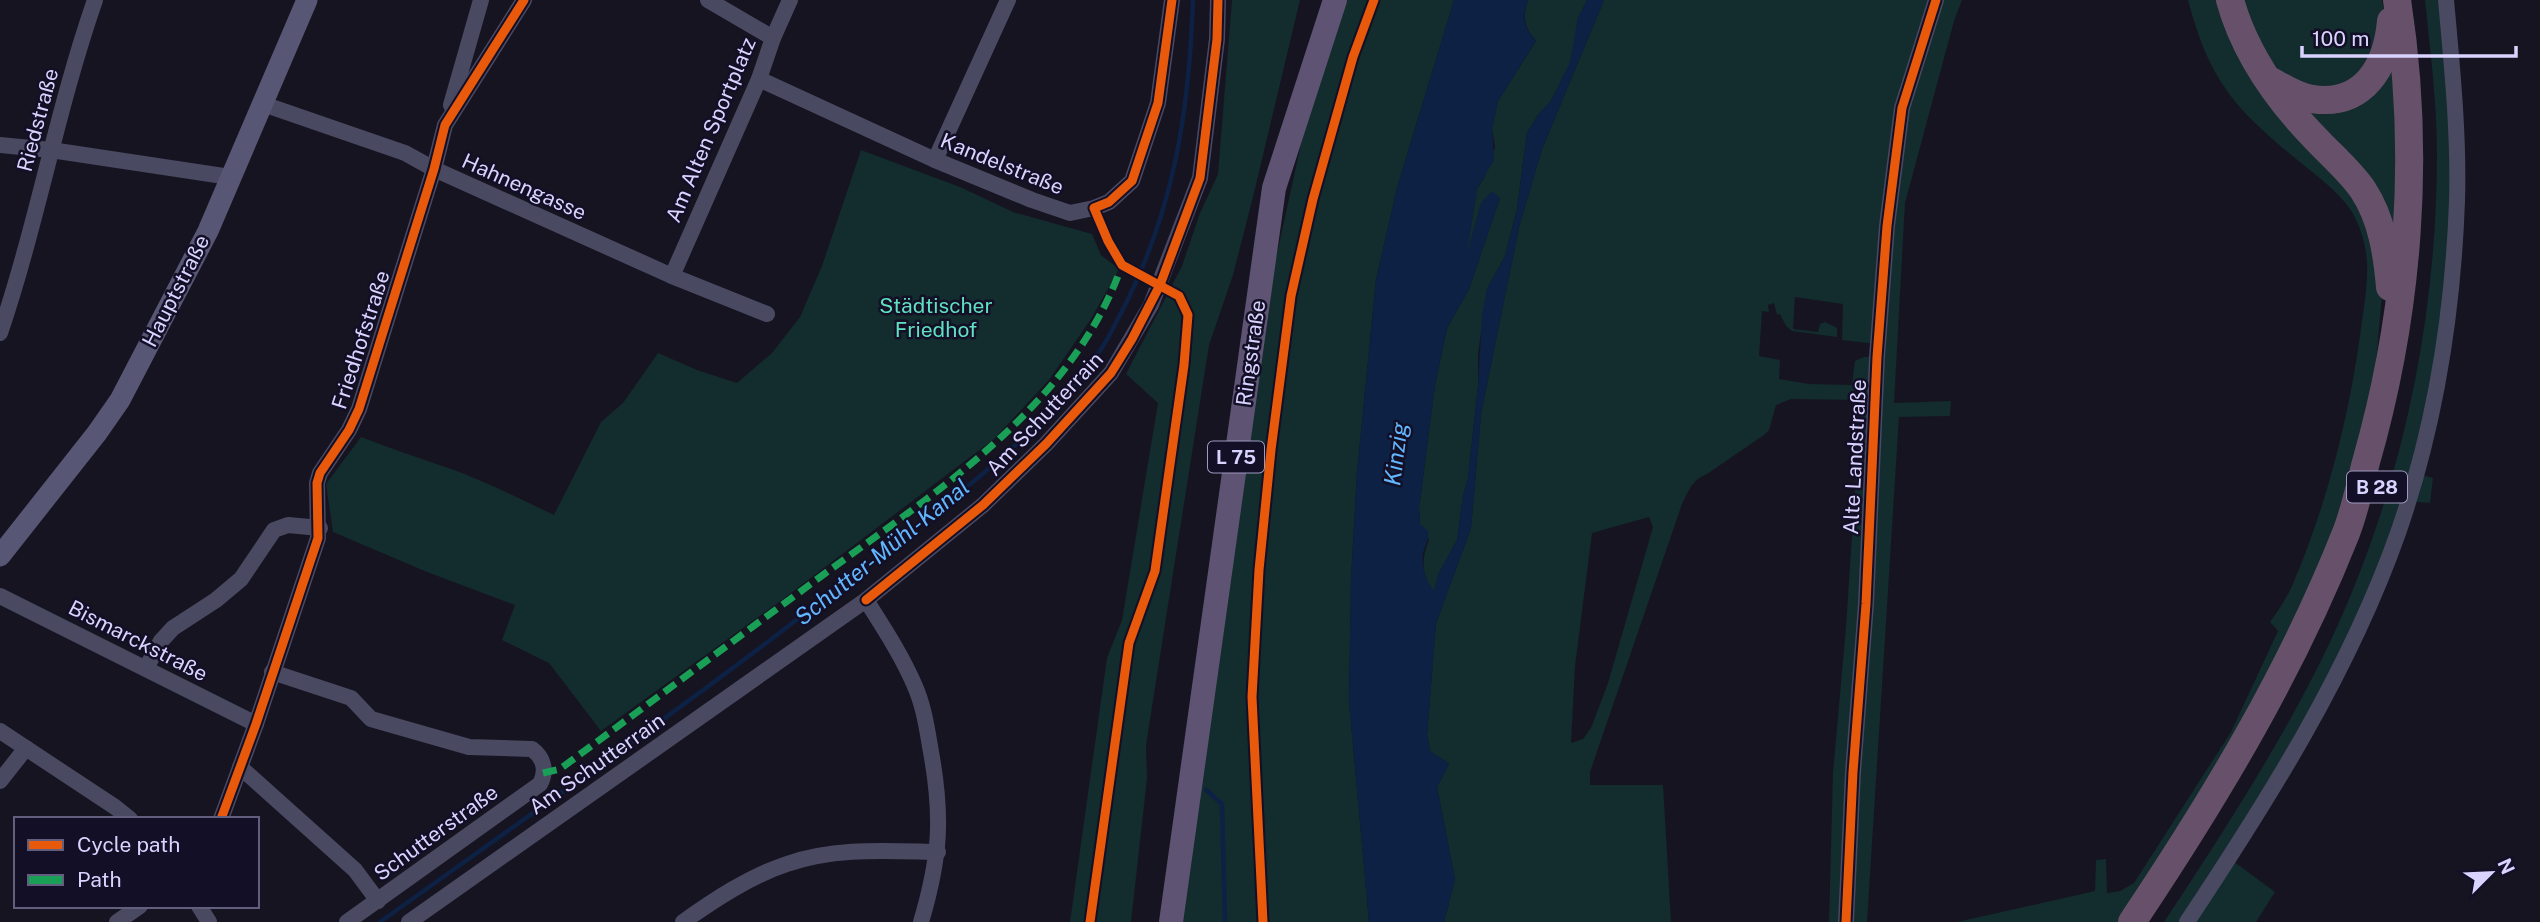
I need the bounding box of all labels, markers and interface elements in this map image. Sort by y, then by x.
scale bar [2302,14,2516,58]
text: 100 m [2312,26,2369,51]
street label: Am Alten Sportplatz [660,34,761,226]
street label: Riedstraße [12,65,63,174]
street label: Kandelstraße [937,127,1067,200]
street label: Hahnengasse [458,148,590,225]
street label: Hauptstraße [137,231,214,351]
street label: Friedhofstraße [326,267,395,412]
park label: Städtischer Friedhof [879,293,993,342]
street label: Ringstraße [1231,298,1270,407]
street label: Am Schutterrain [981,347,1108,481]
street label: Alte Landstraße [1838,379,1871,535]
water label: Kinzig [1378,420,1413,487]
road number: L 75 [1208,442,1264,472]
road number: B 28 [2347,472,2407,502]
water label: Schutter-Mühl-Kanal [789,473,974,630]
street label: Bismarckstraße [64,595,212,686]
street label: Am Schutterrain [524,708,669,820]
street label: Schutterstraße [369,779,503,886]
legend [14,817,259,908]
text: Cycle path [77,832,180,857]
north arrow [2456,838,2526,908]
text: N [2493,855,2520,877]
text: Path [77,867,122,892]

